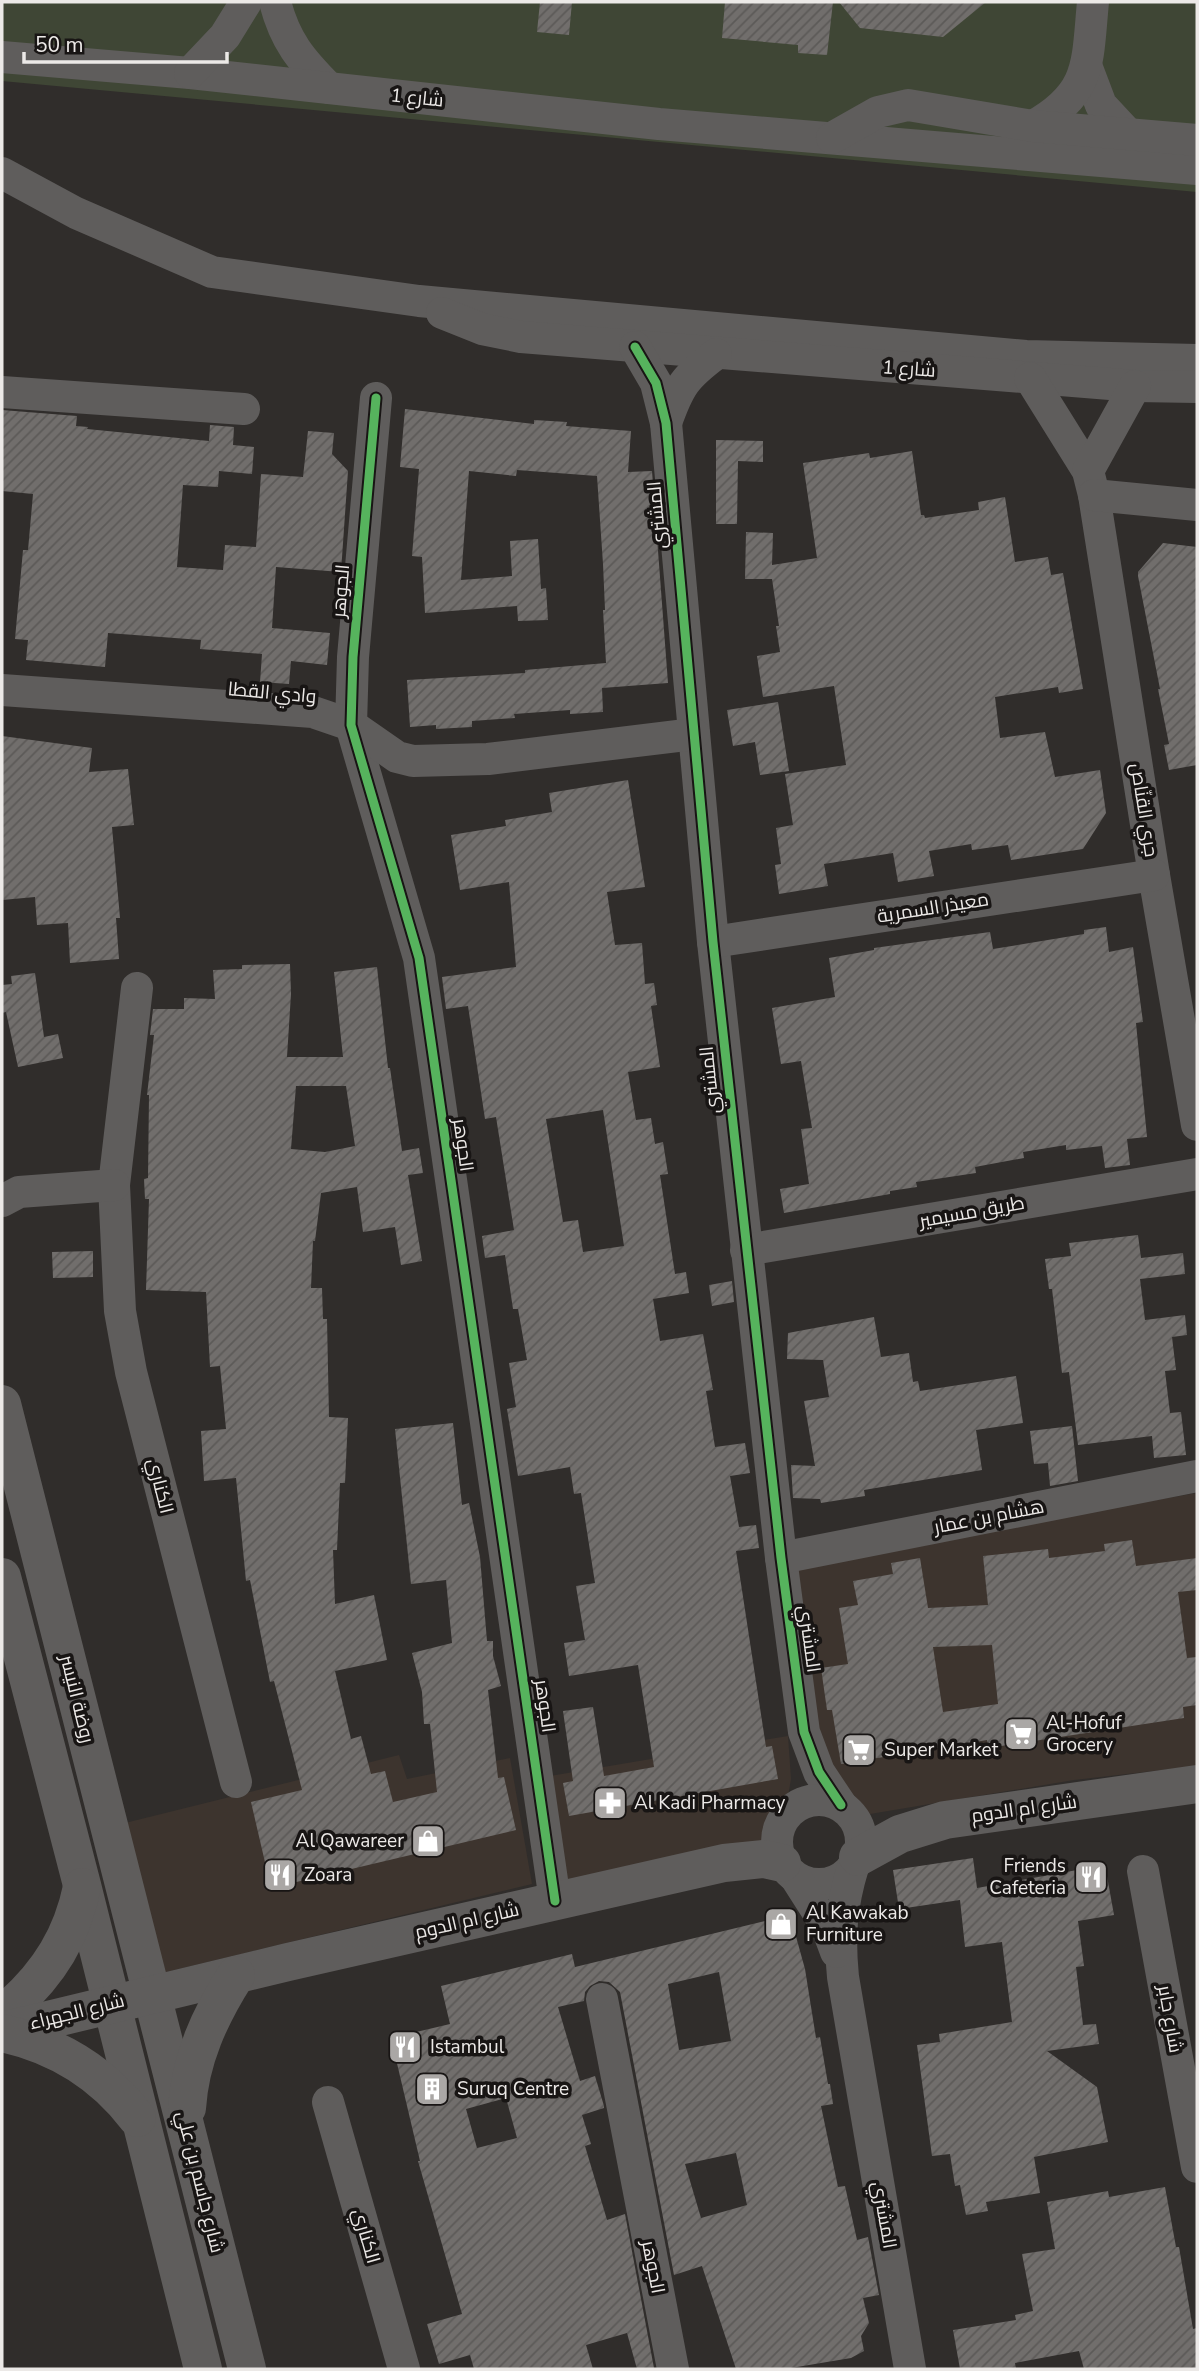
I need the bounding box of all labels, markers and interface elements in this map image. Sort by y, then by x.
scale bar [24,21,228,65]
text: 50 m [35,31,84,59]
street label: شارع 1 [389,82,445,114]
street label: شارع 1 [882,354,936,384]
street label: المشتري [641,480,674,550]
street label: الجوهر [326,563,356,620]
street label: وادي القطا [227,676,317,711]
street label: جري القنّاص [1123,761,1164,859]
street label: معيذر السمرية [875,886,991,930]
street label: المشتري [694,1045,727,1115]
street label: الجوهر [446,1116,480,1173]
street label: طريق مسيمير [916,1190,1027,1234]
street label: الكناري [140,1456,179,1517]
street label: هشام بن عمار [931,1494,1046,1541]
street label: المشتري [790,1604,827,1675]
street label: روضة النيسر [53,1651,101,1746]
street label: الجوهر [528,1677,562,1734]
place label: Al-Hofuf Grocery [1046,1710,1122,1758]
supermarket icon: Al-Hofuf Grocery [1002,1715,1040,1753]
supermarket icon: Super Market [840,1731,878,1769]
place label: Super Market [884,1737,999,1763]
pharmacy icon: Al Kadi Pharmacy [591,1784,629,1822]
street label: شارع ام الدوم [970,1789,1078,1829]
place label: Al Kadi Pharmacy [634,1790,786,1816]
shop icon: Al Qawareer [409,1822,447,1860]
place label: Al Qawareer [296,1828,404,1854]
place label: Friends Cafeteria [989,1853,1066,1901]
restaurant icon: Zoara [261,1856,299,1894]
restaurant icon: Friends Cafeteria [1072,1858,1110,1896]
place label: Zoara [304,1862,352,1888]
street label: شارع ام الدوم [412,1896,522,1946]
place label: Al Kawakab Furniture [806,1900,909,1948]
shop icon: Al Kawakab Furniture [762,1905,800,1943]
street label: شارع جابر [1151,1982,1189,2055]
street label: شارع الجهراء [27,1988,127,2036]
restaurant icon: Istambul [386,2028,424,2066]
place label: Istambul [430,2034,505,2060]
building icon: Suruq Centre [413,2070,451,2108]
place label: Suruq Centre [457,2076,569,2102]
street label: شارع جاسم بن علي [169,2108,230,2256]
street label: المشتري [864,2179,903,2251]
street label: الكناري [345,2205,386,2267]
street label: الجوهر [635,2237,671,2296]

